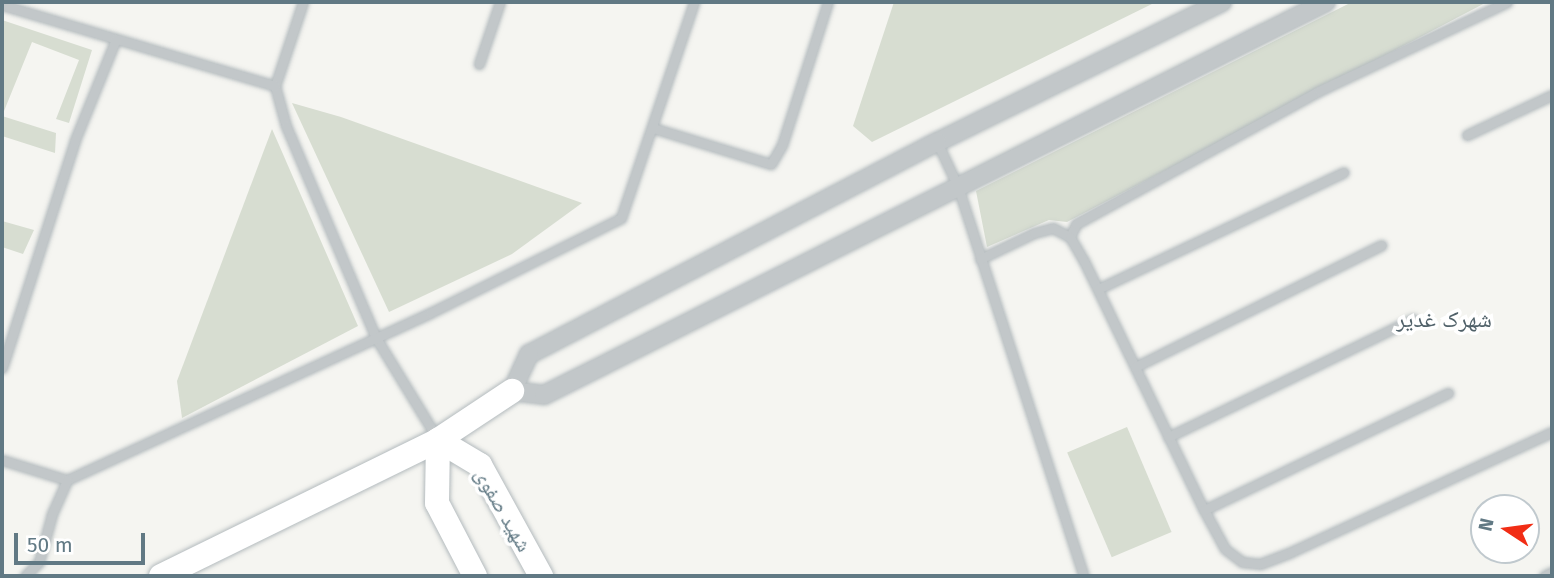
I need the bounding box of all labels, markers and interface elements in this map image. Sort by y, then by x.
district label: شهرک غدیر [1396,305,1492,333]
street label: شهید صفوی [469,464,537,556]
north arrow [1470,494,1540,564]
text: N [1473,516,1499,533]
scale bar [18,518,149,562]
text: 50 m [27,532,73,558]

